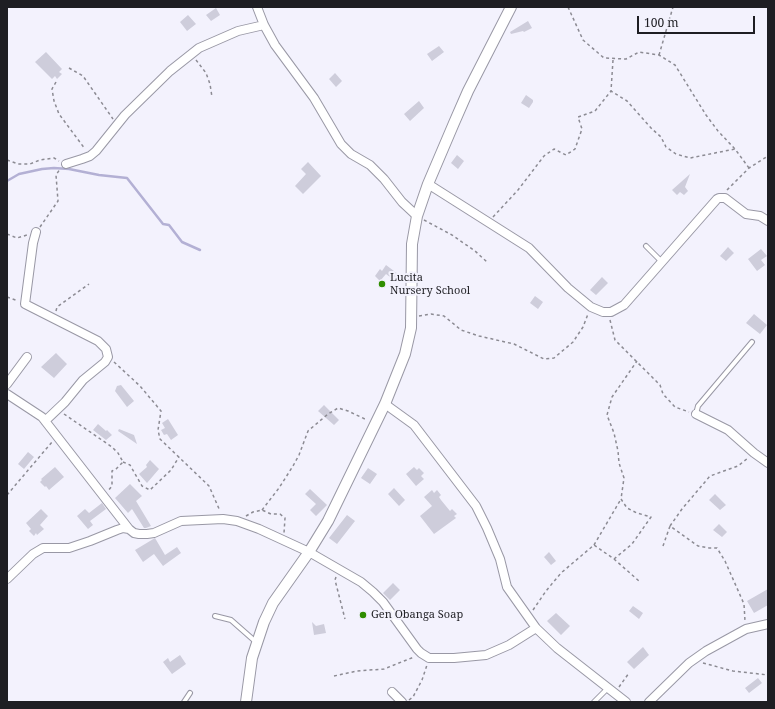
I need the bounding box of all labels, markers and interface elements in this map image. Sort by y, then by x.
scale bar [639,8,757,34]
text: 100 m [644,14,679,31]
place label: Lucita Nursery School [390,271,470,297]
marker: Lucita Nursery School [377,279,387,289]
place label: Gen Obanga Soap [371,608,463,622]
marker: Gen Obanga Soap [358,610,368,620]

